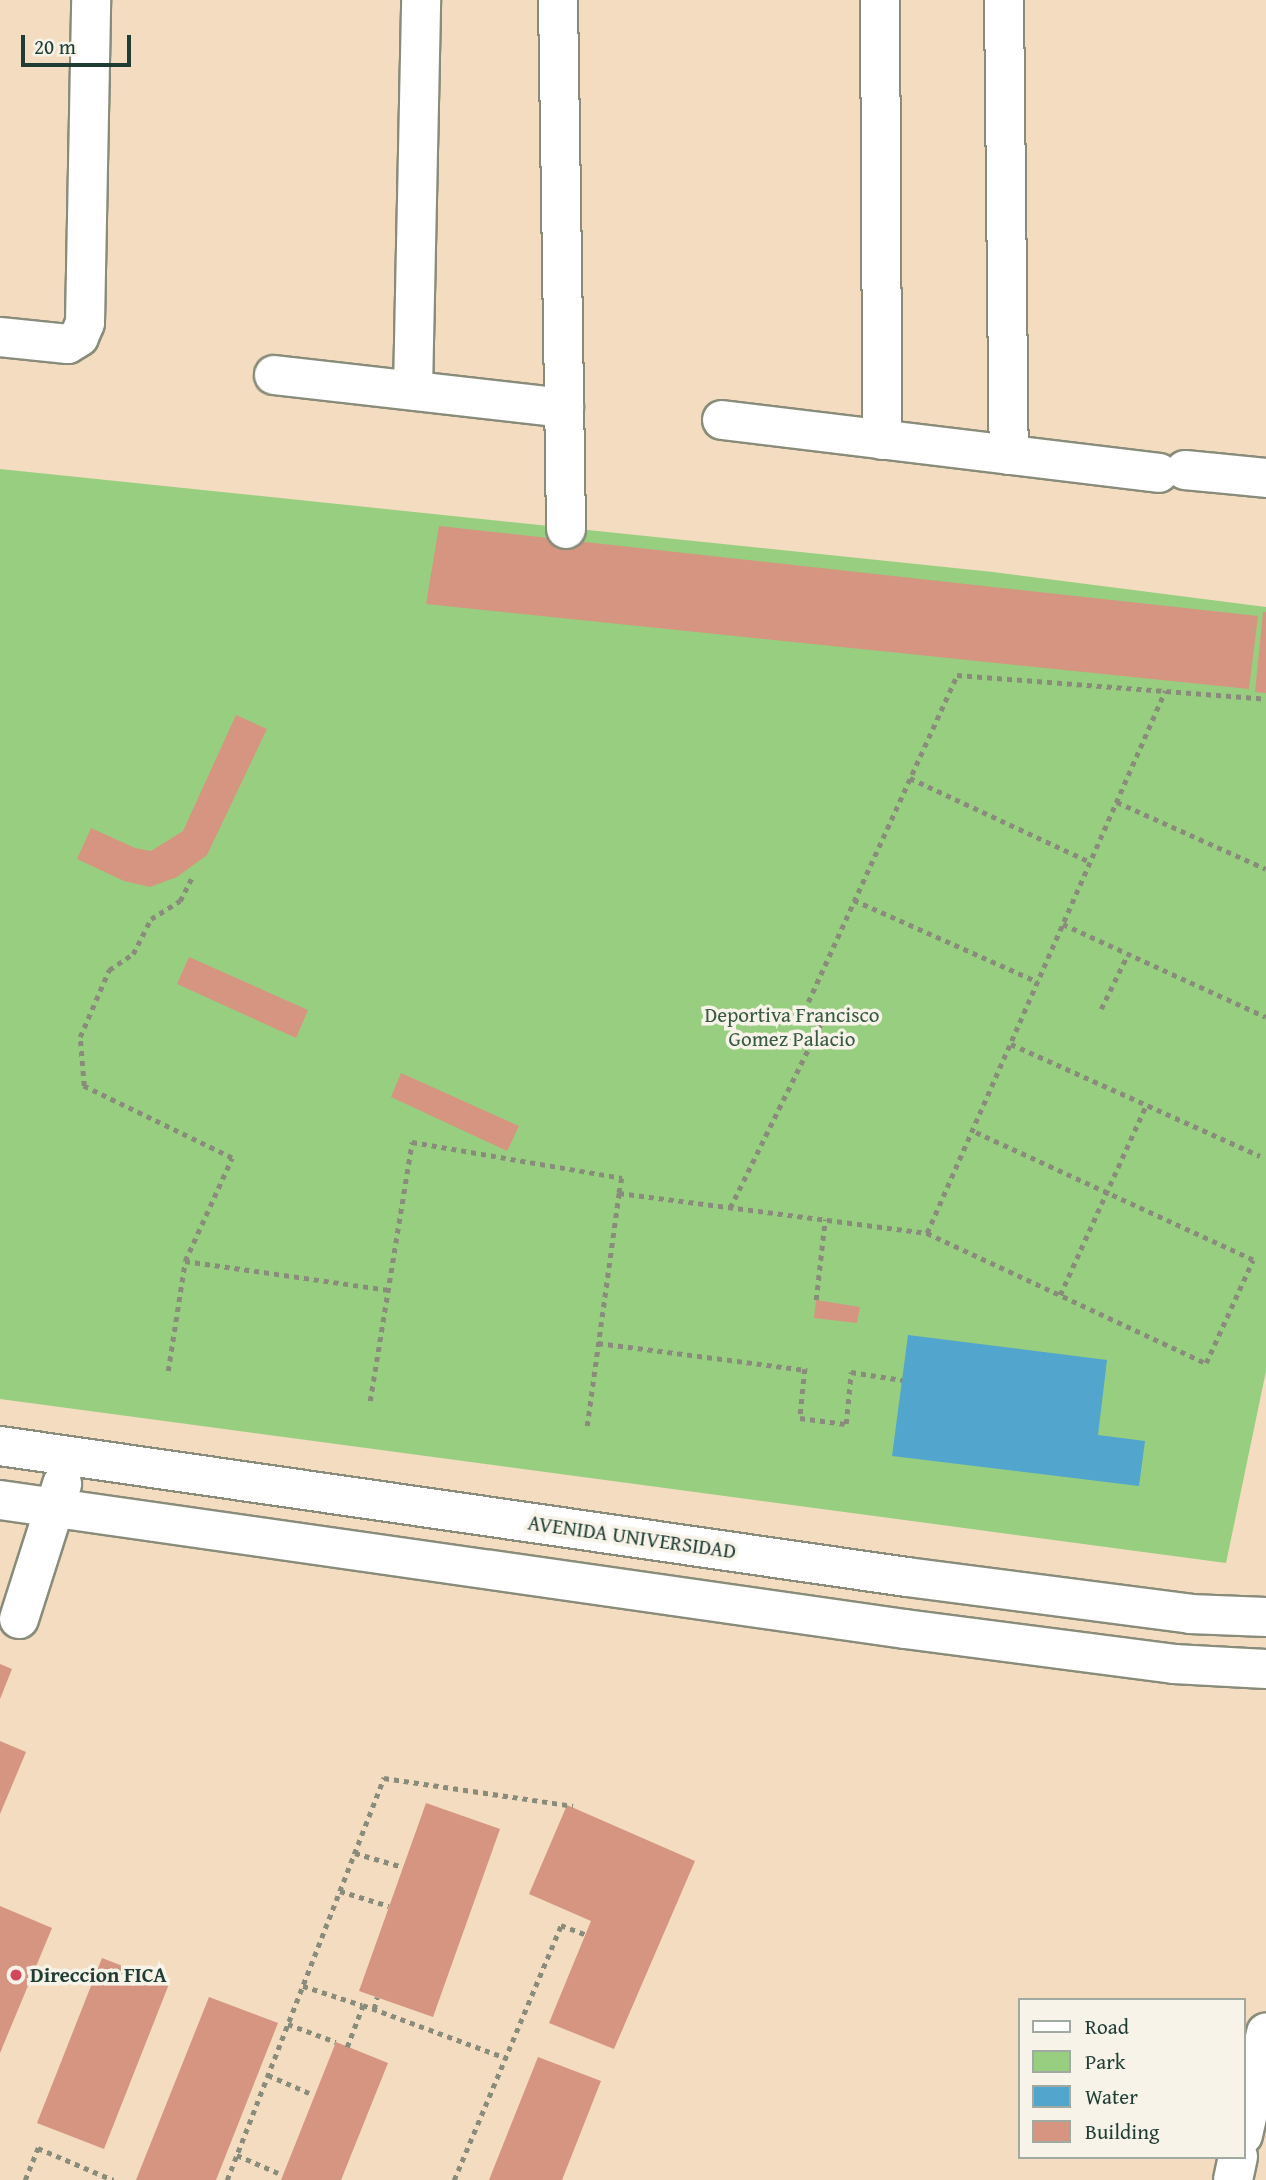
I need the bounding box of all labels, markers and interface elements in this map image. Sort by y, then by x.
scale bar [24,21,135,65]
text: 20 m [34,31,76,62]
park label: Deportiva Francisco Gomez Palacio [704,1002,880,1052]
street label: AVENIDA UNIVERSIDAD [526,1510,738,1564]
place label: Direccion FICA [30,1962,167,1988]
marker: Direccion FICA [8,1967,24,1983]
legend [1018,1998,1245,2159]
text: Road [1085,2011,1129,2042]
text: Park [1085,2046,1126,2077]
text: Water [1085,2081,1138,2112]
text: Building [1085,2116,1159,2147]

